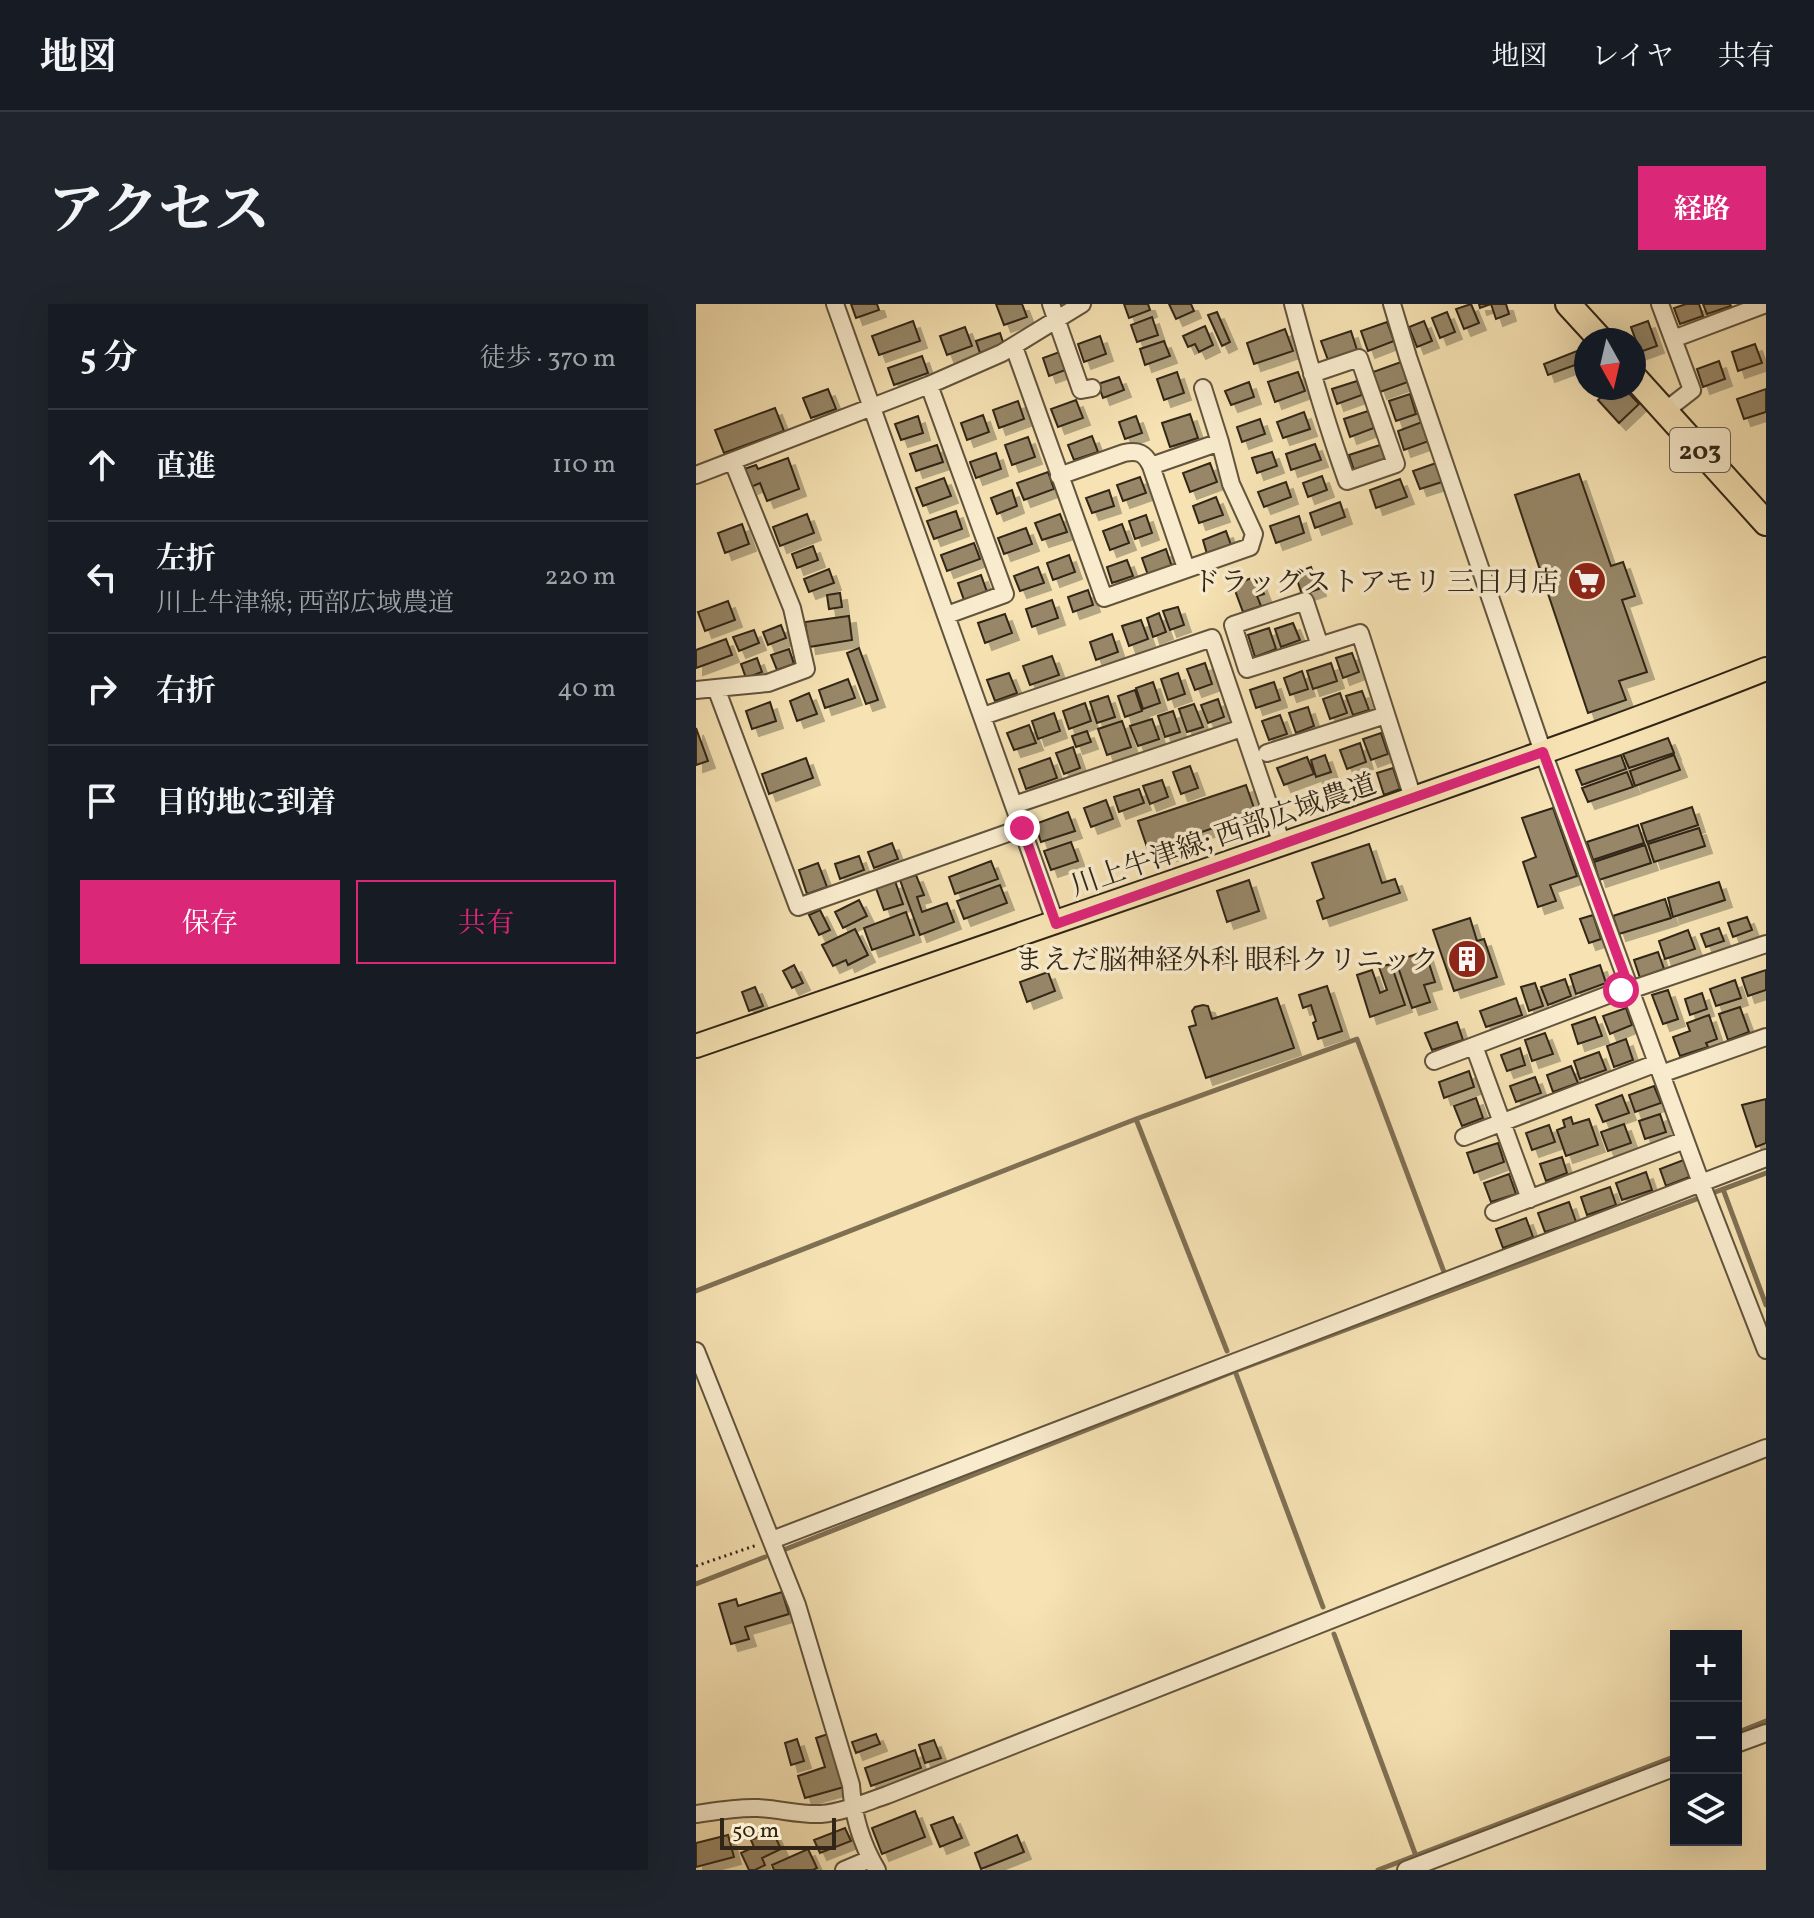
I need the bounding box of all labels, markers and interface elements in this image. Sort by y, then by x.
text: 地図 [40,33,116,86]
text: 地図 [1491,38,1547,77]
text: レイヤ [1591,38,1674,77]
text: 共有 [1718,38,1774,77]
button: 経路 [1638,166,1766,250]
text: アクセス [48,175,270,253]
north arrow [1574,328,1646,400]
text: 5 分 [80,336,137,383]
text: 徒歩 · 370 m [480,341,616,377]
road number: 203 [1670,428,1730,472]
icon: ahead [80,443,124,487]
text: 直進 [156,447,216,489]
text: 110 m [552,447,616,483]
text: 左折 [156,539,216,581]
icon: left [80,555,124,599]
text: 220 m [544,559,616,595]
supermarket icon: ドラッグストアモリ 三日月店 [1566,560,1608,602]
place label: ドラッグストアモリ 三日月店 [1192,564,1559,603]
text: 川上牛津線; 西部広域農道 [156,586,454,622]
icon: right [80,667,124,711]
text: 右折 [156,671,216,713]
text: 40 m [557,671,616,707]
street label: 川上牛津線; 西部広域農道 [1066,766,1382,907]
icon: arrive [80,779,124,823]
text: 目的地に到着 [156,783,336,825]
route end [1004,810,1040,846]
button: 保存 [80,880,340,964]
button: 共有 [356,880,616,964]
building icon: まえだ脳神経外科 眼科クリニック [1446,938,1488,980]
place label: まえだ脳神経外科 眼科クリニック [1015,942,1439,981]
route start [1603,972,1639,1008]
map controls [1670,1630,1742,1846]
button: + [1670,1630,1742,1702]
button: − [1670,1702,1742,1774]
button: layers [1670,1774,1742,1846]
scale bar [720,1814,836,1850]
text: 50 m [732,1816,779,1847]

